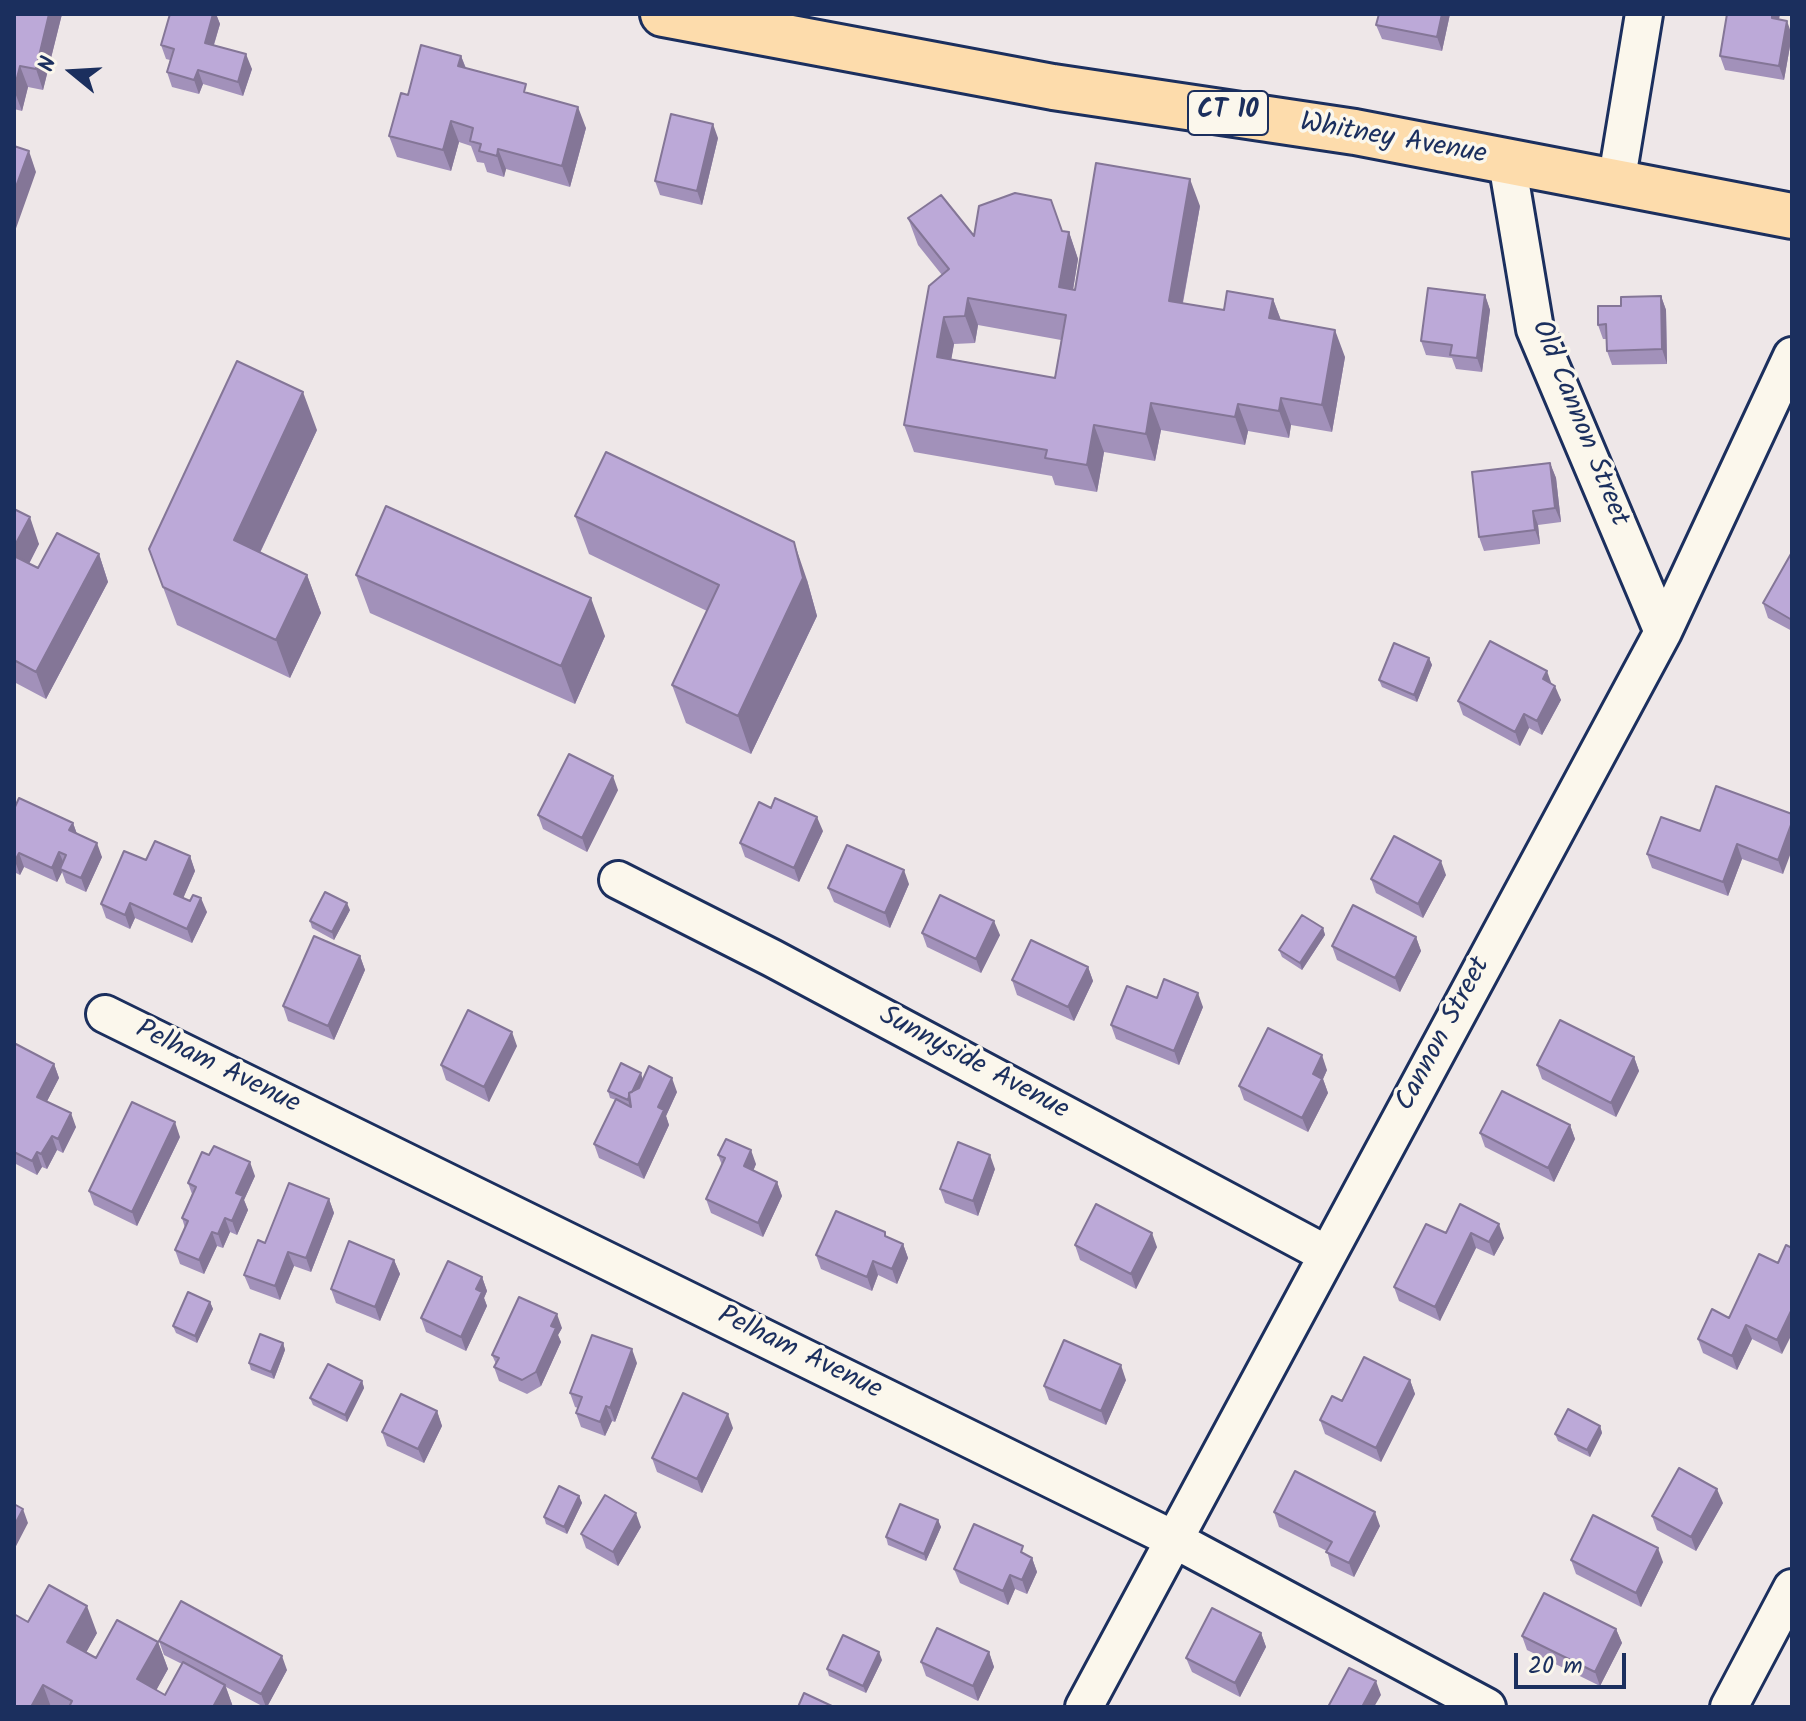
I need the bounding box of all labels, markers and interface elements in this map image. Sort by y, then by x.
north arrow [32,32,112,112]
text: N [30,52,67,76]
road number: CT 10 [1188,91,1268,135]
street label: Whitney Avenue [1297,108,1489,174]
street label: Old Cannon Street [1521,316,1635,532]
street label: Cannon Street [1390,952,1500,1118]
street label: Sunnyside Avenue [872,1001,1074,1129]
street label: Pelham Avenue [129,1015,305,1123]
street label: Pelham Avenue [711,1301,887,1409]
scale bar [1518,1637,1630,1687]
text: 20 m [1528,1647,1583,1686]

